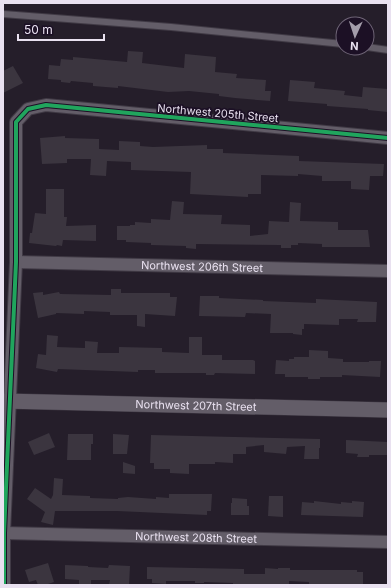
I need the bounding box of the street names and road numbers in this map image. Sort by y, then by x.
street label: Northwest 205th Street [157,101,280,125]
street label: Northwest 206th Street [141,258,263,275]
street label: Northwest 207th Street [135,397,257,414]
street label: Northwest 208th Street [135,529,257,546]

